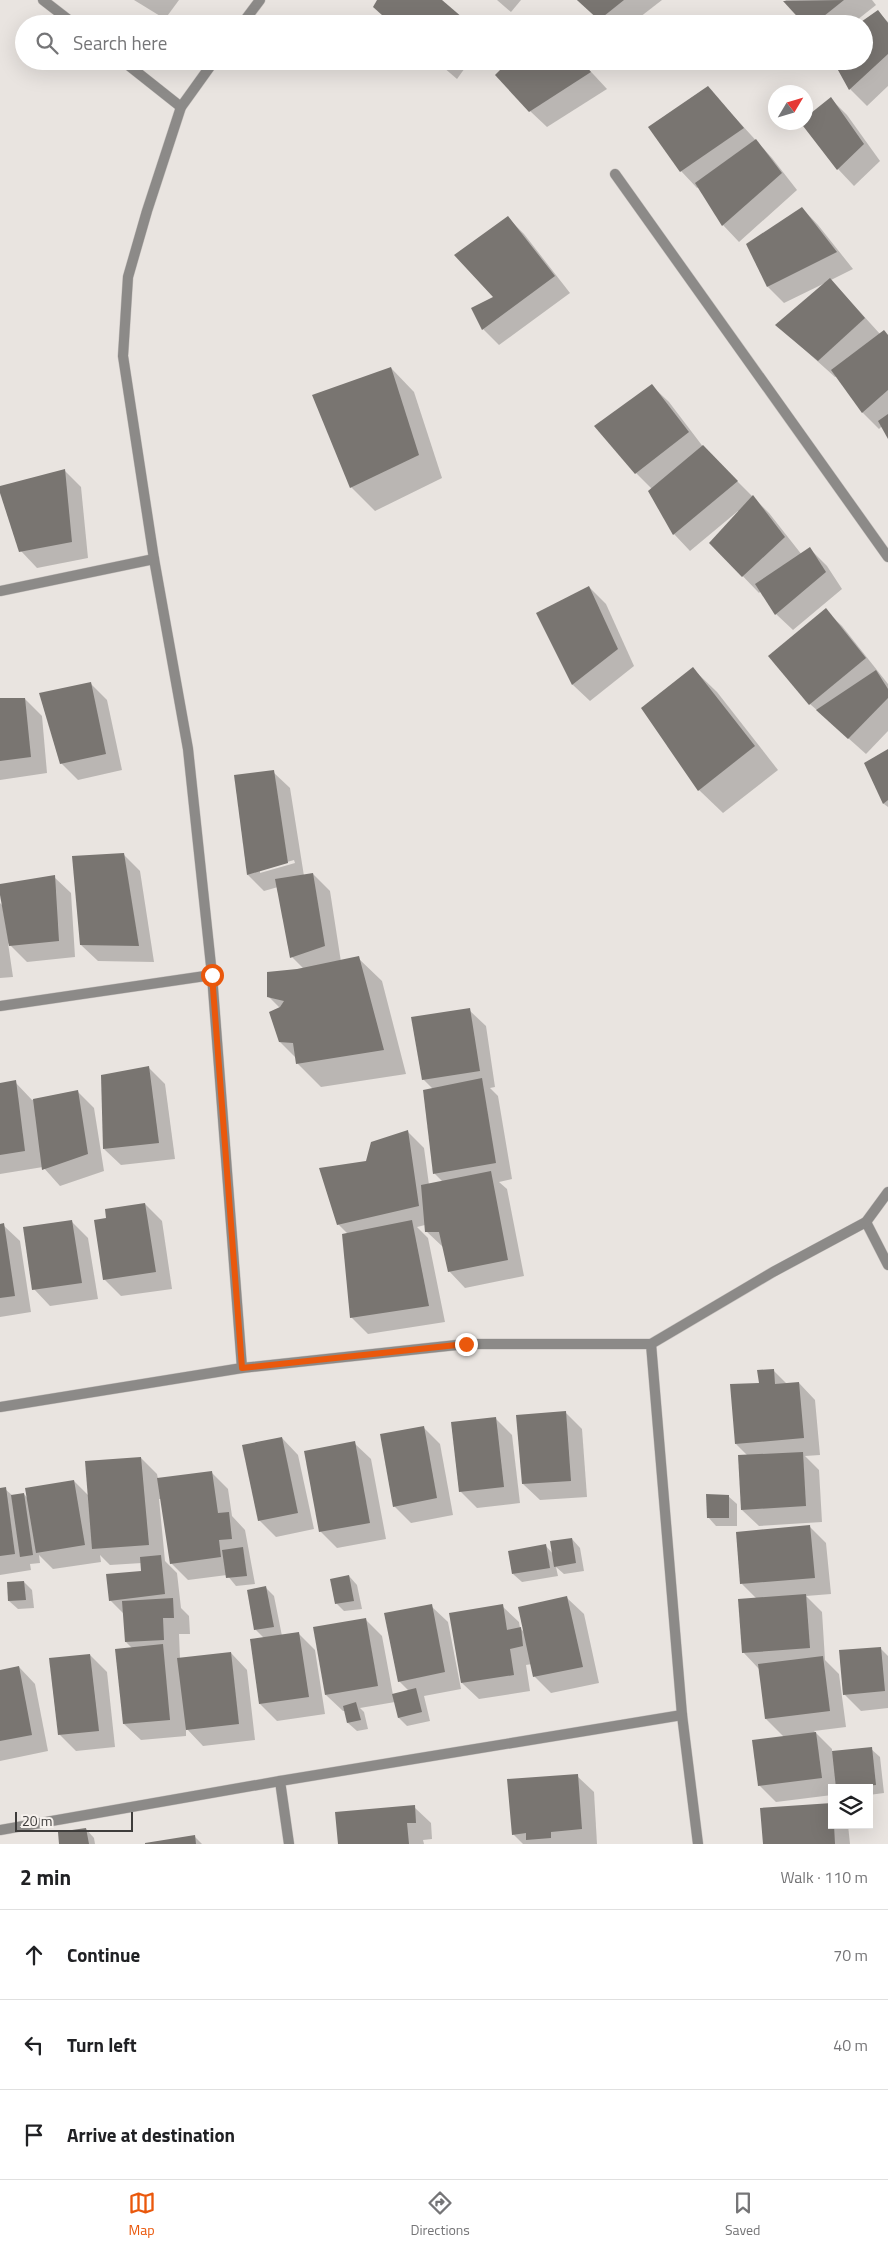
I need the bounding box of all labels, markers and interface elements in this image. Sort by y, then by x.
search box [15,15,873,70]
text: Search here [73,28,167,57]
icon: search [33,29,61,57]
north arrow [768,85,813,130]
route start [201,964,224,987]
route end [455,1333,478,1356]
map controls [828,1784,873,1829]
button: layers [828,1784,873,1829]
scale bar [15,1809,132,1832]
text: 20 m [22,1810,52,1831]
text: 2 min [20,1861,71,1893]
text: Walk · 110 m [780,1865,868,1889]
text: Continue [67,1940,140,1969]
icon: ahead [20,1941,48,1969]
text: 70 m [833,1943,868,1967]
text: Turn left [67,2030,137,2059]
icon: left [20,2031,48,2059]
text: 40 m [833,2033,868,2057]
text: Arrive at destination [67,2120,235,2149]
icon: arrive [20,2121,48,2149]
tab: Map [128,2189,156,2240]
tab: Directions [411,2189,470,2240]
tab: Saved [725,2189,761,2240]

